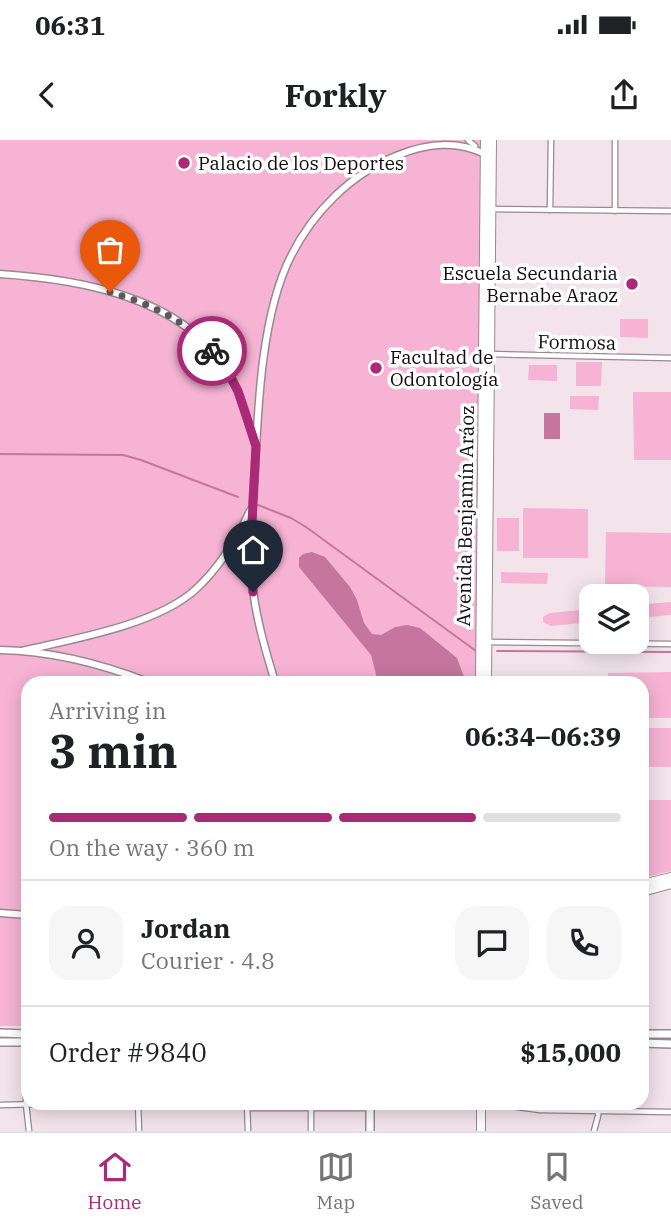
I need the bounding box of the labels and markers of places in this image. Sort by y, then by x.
place label: Palacio de los Deportes [198,151,404,175]
marker: Palacio de los Deportes [176,155,192,171]
pin [80,220,140,292]
place label: Escuela Secundaria Bernabe Araoz [443,261,618,307]
marker: Escuela Secundaria Bernabe Araoz [624,276,640,292]
place label: Facultad de Odontología [390,345,499,391]
marker: Facultad de Odontología [368,360,384,376]
pin [223,520,283,592]

